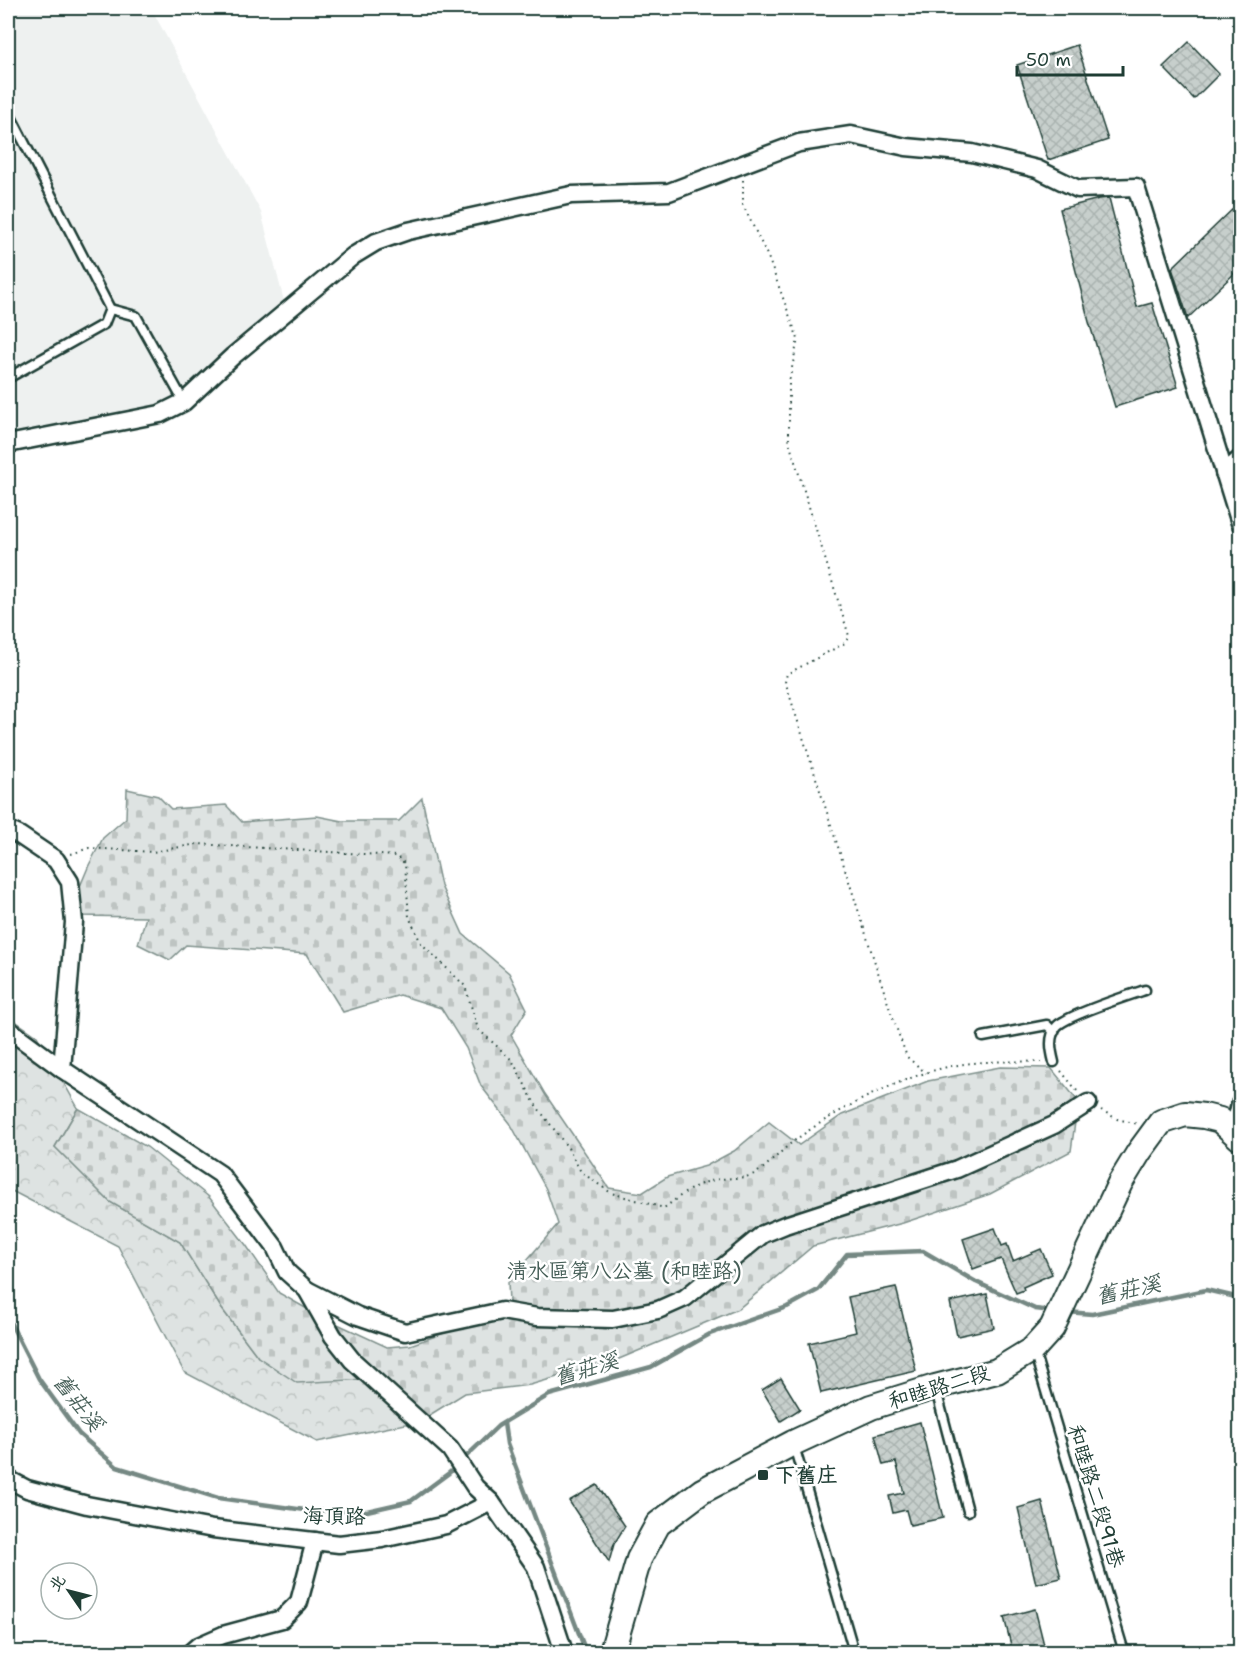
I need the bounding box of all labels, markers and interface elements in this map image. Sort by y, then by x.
scale bar [1017,39,1124,77]
text: 50 m [1026,48,1071,72]
park label: 清水區第八公墓 (和睦路) [507,1257,741,1285]
water label: 舊莊溪 [1093,1268,1164,1311]
water label: 舊莊溪 [550,1345,623,1392]
street label: 和睦路二段 [885,1358,993,1416]
water label: 舊莊溪 [47,1367,111,1438]
street label: 和睦路二段91巷 [1061,1421,1131,1571]
place label: 下舊庄 [775,1461,838,1489]
marker: 下舊庄 [756,1468,770,1482]
street label: 海頂路 [302,1501,366,1531]
north arrow [39,1561,99,1621]
text: 北 [44,1570,70,1595]

